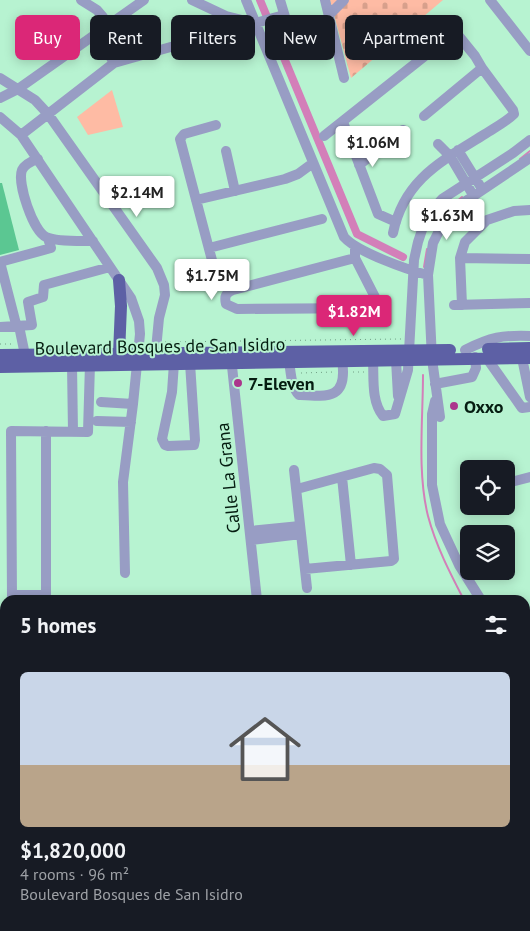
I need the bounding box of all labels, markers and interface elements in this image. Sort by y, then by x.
chip: Buy [15,15,80,60]
chip: Rent [90,15,161,60]
chip: Filters [171,15,255,60]
chip: New [265,15,335,60]
chip: Apartment [345,15,463,60]
pin: $1.06M [332,126,414,168]
text: $1.06M [346,132,400,152]
pin: $2.14M [96,176,178,218]
text: $2.14M [110,182,164,202]
pin: $1.63M [406,198,488,241]
text: $1.63M [420,205,474,225]
pin: $1.75M [171,258,253,301]
text: $1.75M [185,265,239,285]
pin: $1.82M [313,294,395,337]
text: $1.82M [327,301,381,321]
street label: Boulevard Bosques de San Isidro [35,332,285,360]
place label: 7-Eleven [248,372,315,395]
marker: 7-Eleven [232,377,244,389]
place label: Oxxo [464,395,504,418]
marker: Oxxo [448,400,460,412]
street label: Calle La Grana [211,422,245,534]
map controls [460,460,515,580]
button: locate [460,460,515,515]
button: layers [460,525,515,580]
icon: filters [482,611,510,639]
text: 5 homes [20,612,96,639]
icon: home [220,704,310,794]
text: $1,820,000 [20,837,126,864]
text: 4 rooms · 96 m² [20,864,129,884]
text: Boulevard Bosques de San Isidro [20,884,243,904]

